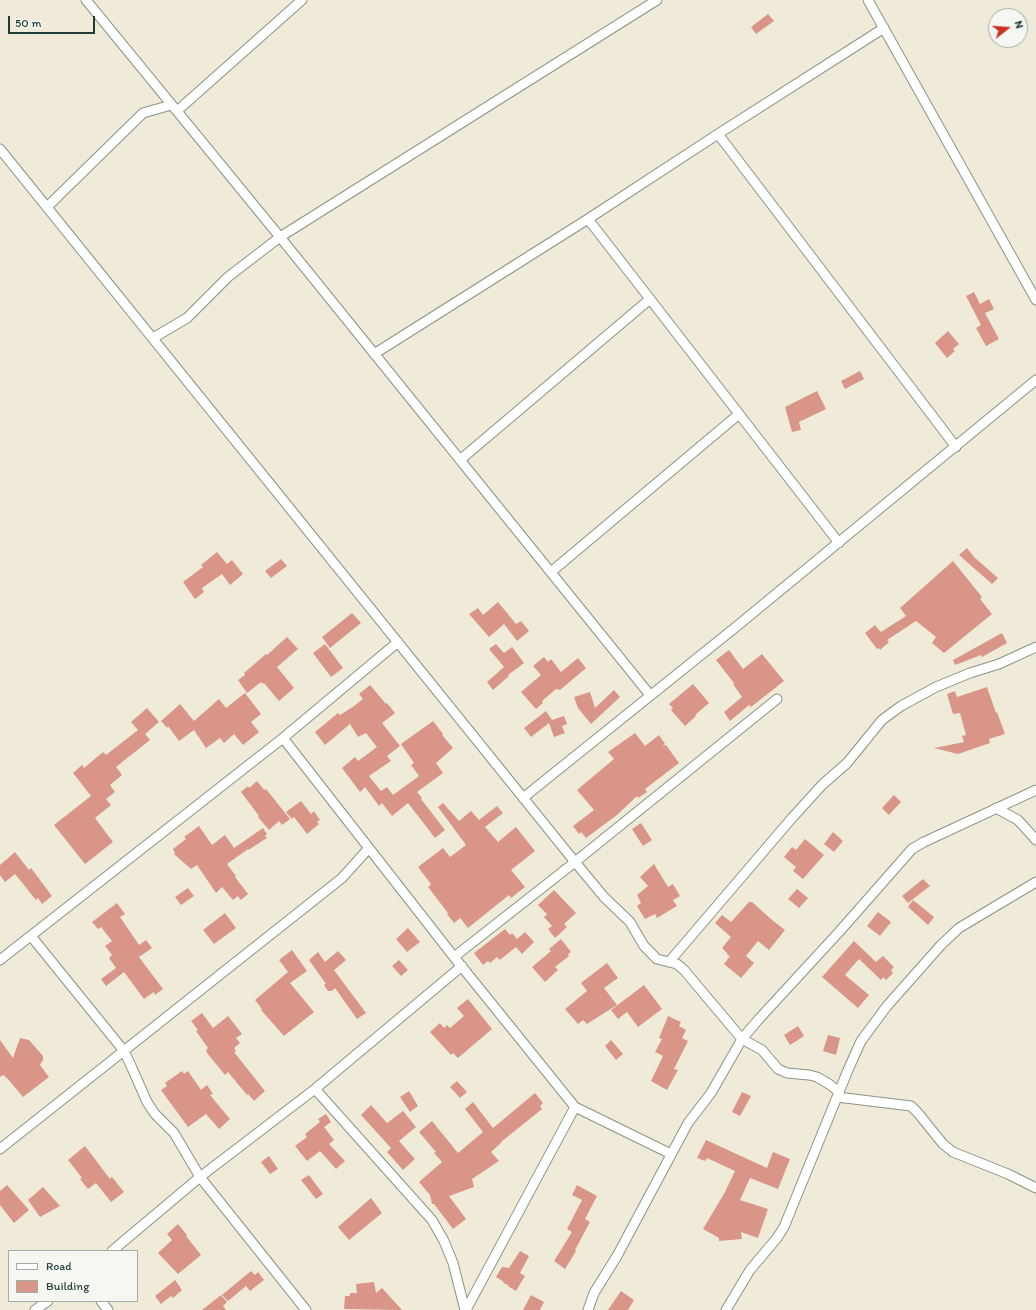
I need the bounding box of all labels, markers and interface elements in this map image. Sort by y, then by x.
scale bar [10,8,97,34]
north arrow [988,8,1028,48]
text: 50 m [15,16,41,30]
text: N [1012,19,1026,30]
legend [8,1250,138,1302]
text: Road [46,1259,72,1273]
text: Building [46,1279,89,1293]

